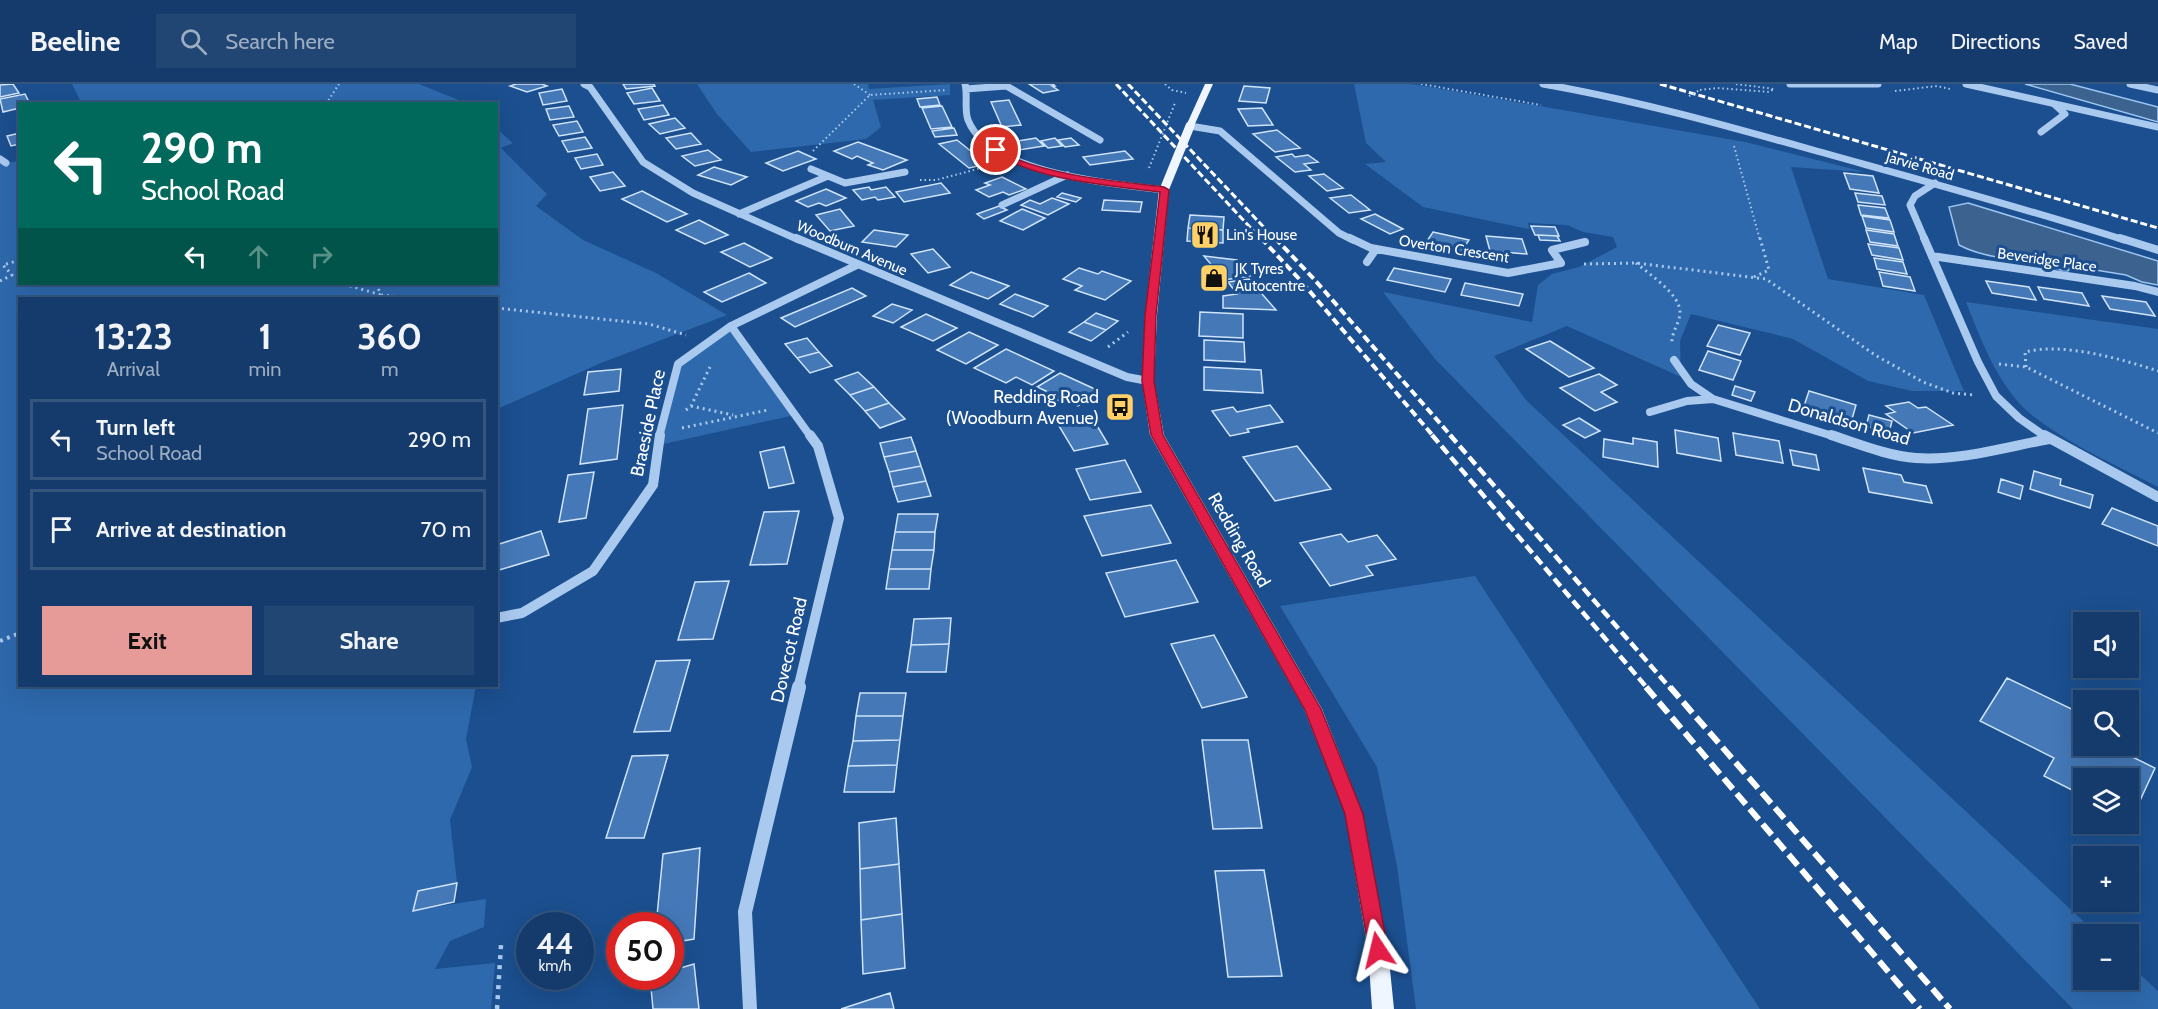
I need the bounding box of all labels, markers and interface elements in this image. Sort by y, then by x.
search box [156,14,576,68]
text: Beeline [30,24,120,58]
icon: search [177,25,210,58]
text: Search here [225,28,335,55]
text: Map [1879,29,1918,54]
text: Directions [1951,29,2040,54]
text: Saved [2073,29,2128,54]
text: 290 m [141,122,262,174]
pin [970,124,1021,175]
icon: left [42,126,120,204]
icon: arrive [979,133,1012,166]
street label: Jarvie Road [1883,147,1956,184]
text: School Road [141,174,284,207]
street label: Woodburn Avenue [794,217,910,280]
restaurant icon: Lin's House [1189,219,1221,251]
place label: Lin's House [1226,226,1297,244]
street label: Overton Crescent [1398,231,1510,267]
icon: left [179,240,212,273]
icon: ahead [242,240,275,273]
icon: right [305,240,338,273]
street label: Beveridge Place [1996,244,2098,276]
place label: JK Tyres Autocentre [1234,260,1305,295]
shop icon: JK Tyres Autocentre [1198,262,1230,294]
text: 13:23 [94,314,173,358]
text: 1 [258,314,272,358]
text: 360 [357,314,422,358]
text: Arrival [107,357,160,381]
text: min [249,357,282,381]
text: m [381,357,399,381]
street label: Braeside Place [626,367,670,479]
place label: Redding Road (Woodburn Avenue) [946,386,1099,429]
bus stop icon: Redding Road (Woodburn Avenue) [1104,391,1136,423]
street label: Donaldson Road [1785,394,1913,450]
text: Turn left [96,414,175,441]
icon: left [45,423,78,456]
text: 290 m [407,426,471,453]
text: School Road [96,441,202,465]
street label: Redding Road [1203,489,1275,591]
icon: arrive [45,513,78,546]
text: Arrive at destination [96,516,286,543]
text: 70 m [421,516,471,543]
street label: Dovecot Road [766,595,812,705]
button: Exit [42,606,252,675]
button: Share [264,606,474,675]
map controls [2073,612,2139,990]
button: sound [2073,612,2139,678]
button: search [2073,690,2139,756]
button: layers [2073,768,2139,834]
button: + [2073,846,2139,912]
speed limit sign: 50 [606,912,684,990]
position arrow [1346,918,1410,982]
button: − [2073,924,2139,990]
text: 44 [536,925,574,962]
text: km/h [539,957,571,975]

